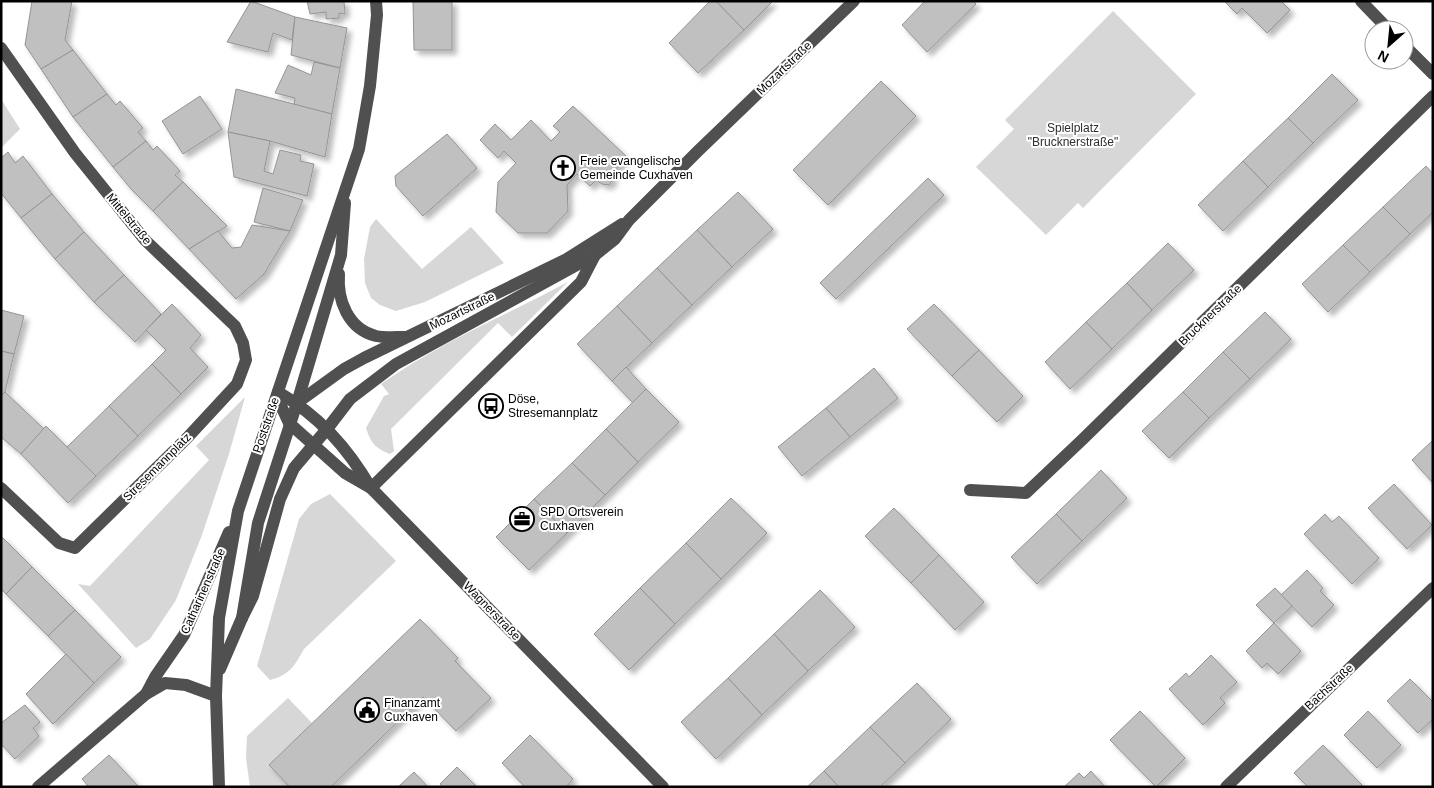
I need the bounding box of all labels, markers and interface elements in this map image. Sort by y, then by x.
north arrow [1364,20,1414,70]
street label: Mozartstraße [754,38,815,98]
text: N [1375,47,1391,66]
park label: Spielplatz "Brucknerstraße" [1028,121,1118,149]
place label: Freie evangelische Gemeinde Cuxhaven [580,154,693,182]
church icon: Freie evangelische Gemeinde Cuxhaven [550,155,576,181]
street label: Mittelstraße [103,190,155,248]
street label: Brucknerstraße [1176,281,1245,349]
street label: Mozartstraße [427,289,497,333]
place label: Döse, Stresemannplatz [508,392,598,420]
bus stop icon: Döse, Stresemannplatz [478,393,504,419]
street label: Poststraße [250,395,282,455]
street label: Stresemannplatz [120,430,194,504]
place label: SPD Ortsverein Cuxhaven [540,505,623,533]
office icon: SPD Ortsverein Cuxhaven [509,506,535,532]
street label: Catharinenstraße [178,546,228,636]
street label: Wagnerstraße [461,579,524,643]
street label: Bachstraße [1302,661,1356,713]
place label: Finanzamt Cuxhaven [384,696,441,724]
public building icon: Finanzamt Cuxhaven [354,697,380,723]

